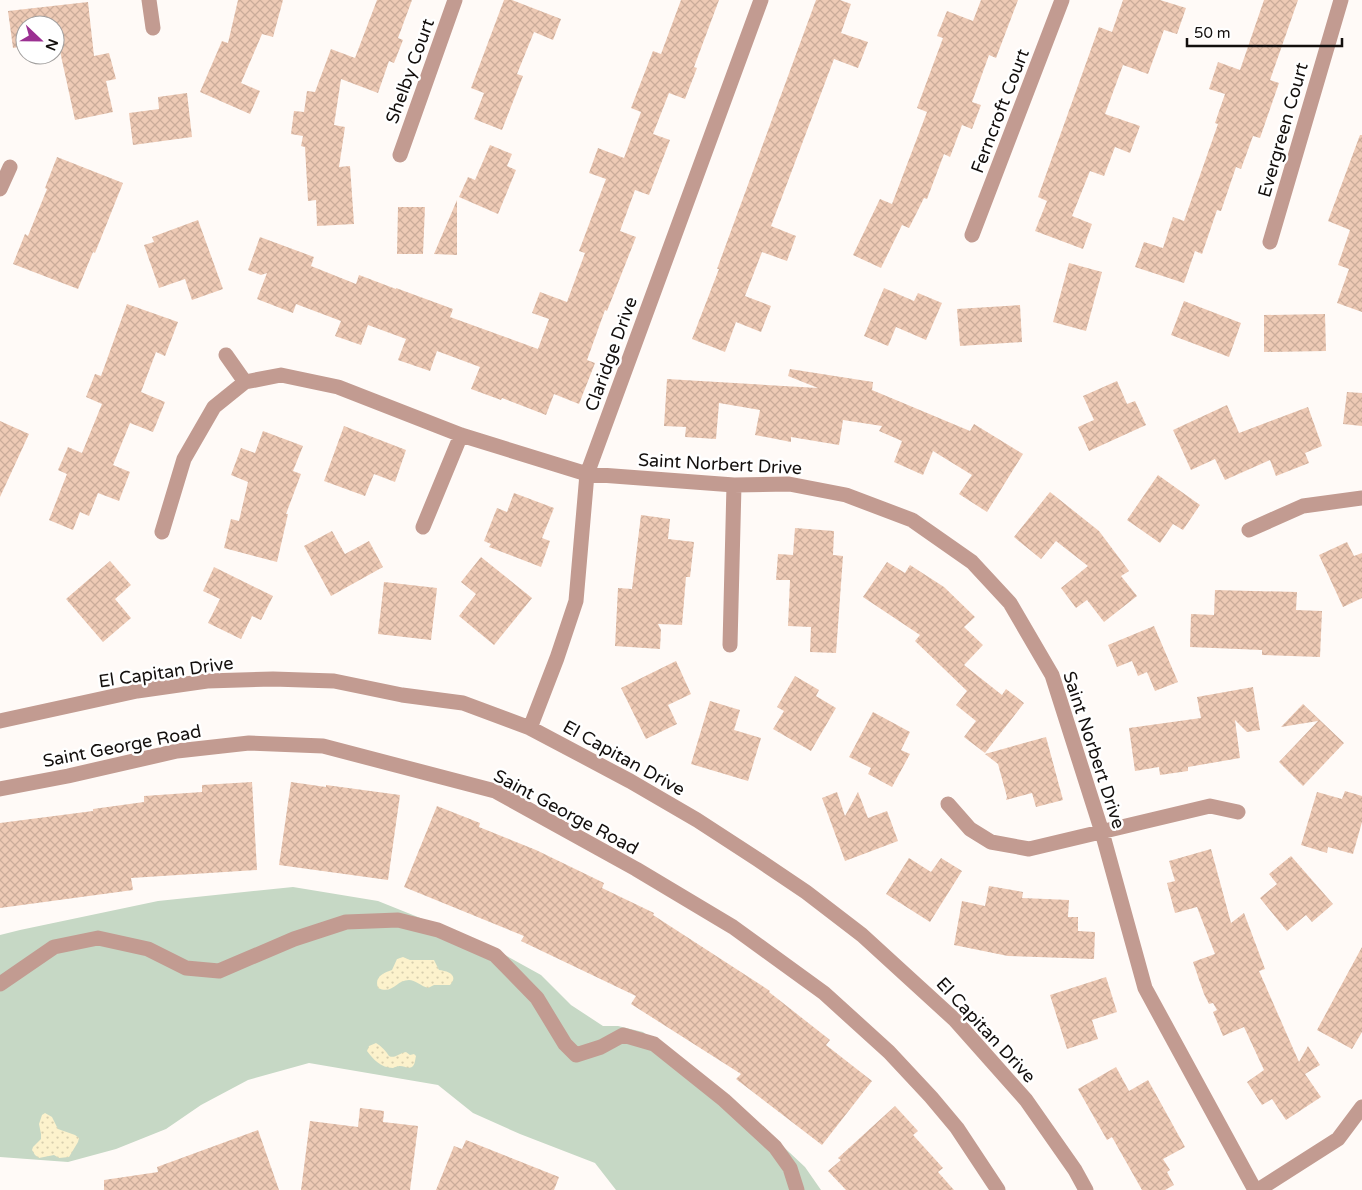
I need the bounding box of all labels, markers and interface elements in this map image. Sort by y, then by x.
north arrow [15,15,65,65]
street label: Shelby Court [381,15,439,126]
scale bar [1187,15,1342,47]
text: 50 m [1194,24,1231,42]
text: N [42,36,62,53]
street label: Ferncroft Court [966,46,1034,176]
street label: Evergreen Court [1253,60,1313,200]
street label: Claridge Drive [580,294,642,414]
street label: Saint Norbert Drive [637,449,803,479]
street label: El Capitan Drive [97,652,235,692]
street label: Saint Norbert Drive [1058,668,1130,832]
street label: El Capitan Drive [559,715,689,801]
street label: Saint George Road [41,720,203,772]
street label: Saint George Road [490,765,642,859]
street label: El Capitan Drive [932,973,1040,1087]

